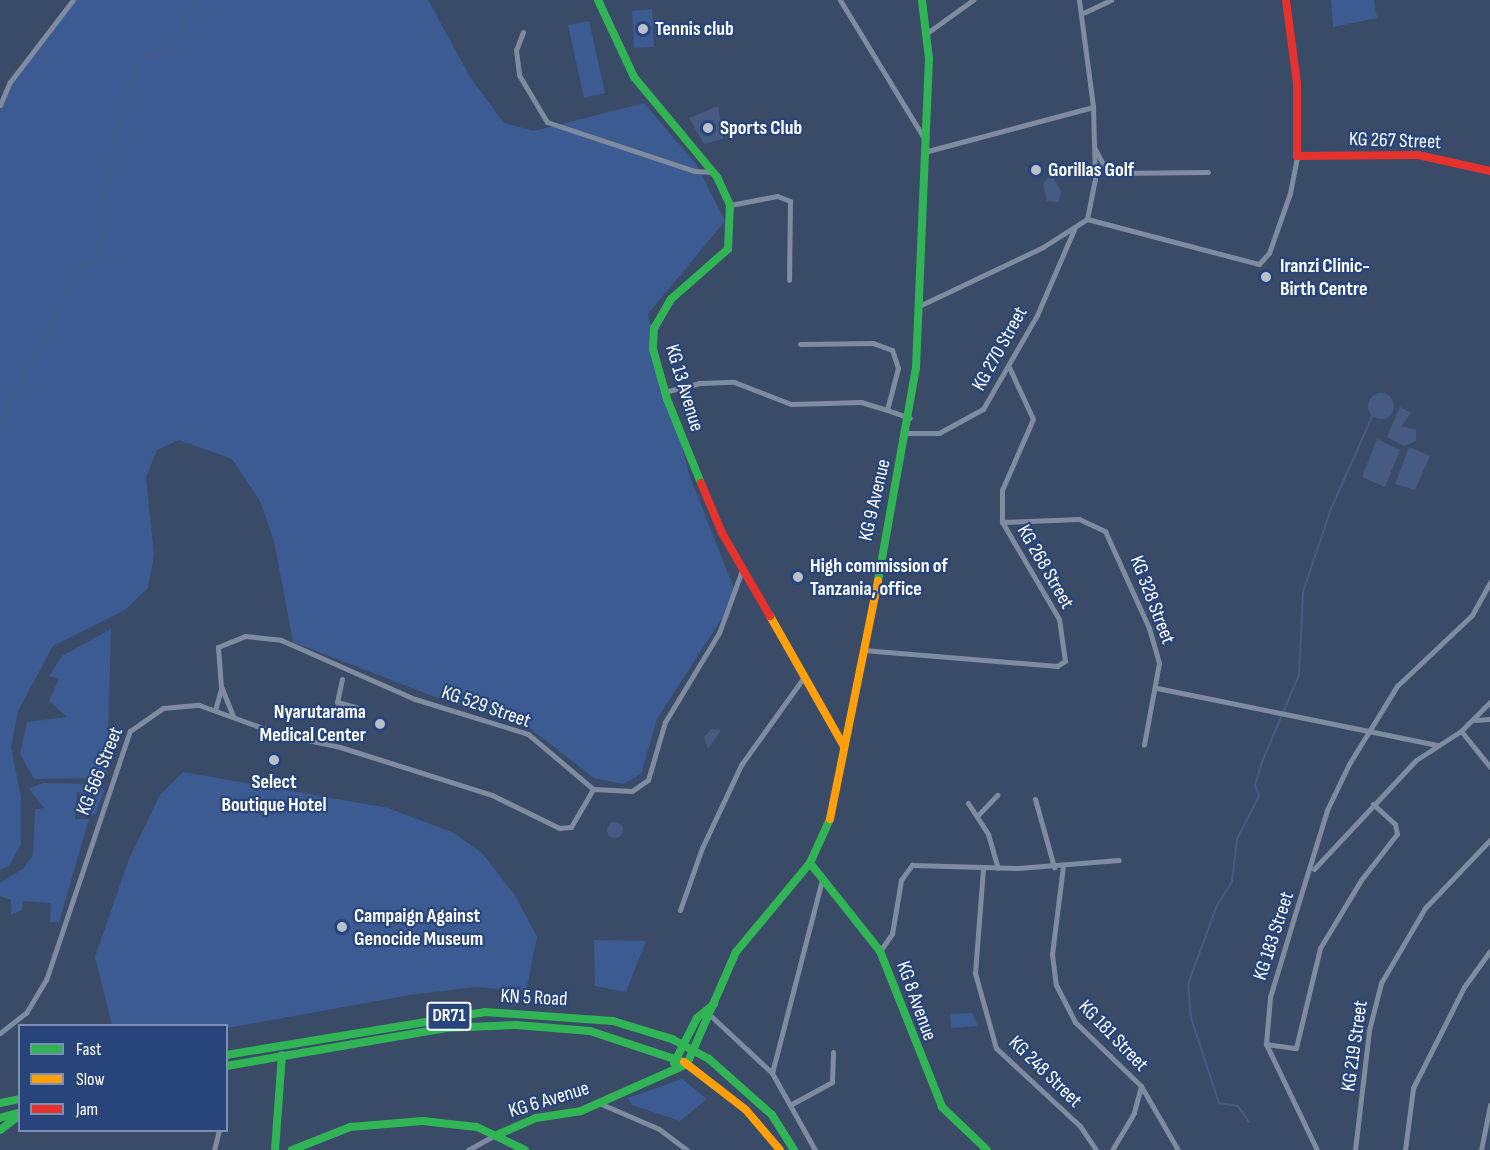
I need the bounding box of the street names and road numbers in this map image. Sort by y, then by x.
street label: KG 267 Street [1348,127,1442,155]
street label: KG 270 Street [967,303,1033,395]
street label: KG 13 Avenue [659,342,709,434]
street label: KG 9 Avenue [854,457,896,543]
street label: KG 268 Street [1011,521,1079,613]
street label: KG 328 Street [1124,552,1180,648]
street label: KG 529 Street [438,681,534,733]
street label: KG 566 Street [71,723,129,819]
street label: KG 183 Street [1248,889,1300,983]
street label: KG 8 Avenue [891,958,941,1044]
street label: KN 5 Road [500,984,568,1012]
street label: KG 181 Street [1073,995,1153,1077]
street label: KG 219 Street [1337,999,1373,1093]
road number: DR71 [425,1001,473,1031]
street label: KG 248 Street [1003,1031,1087,1113]
street label: KG 6 Avenue [506,1076,592,1124]

